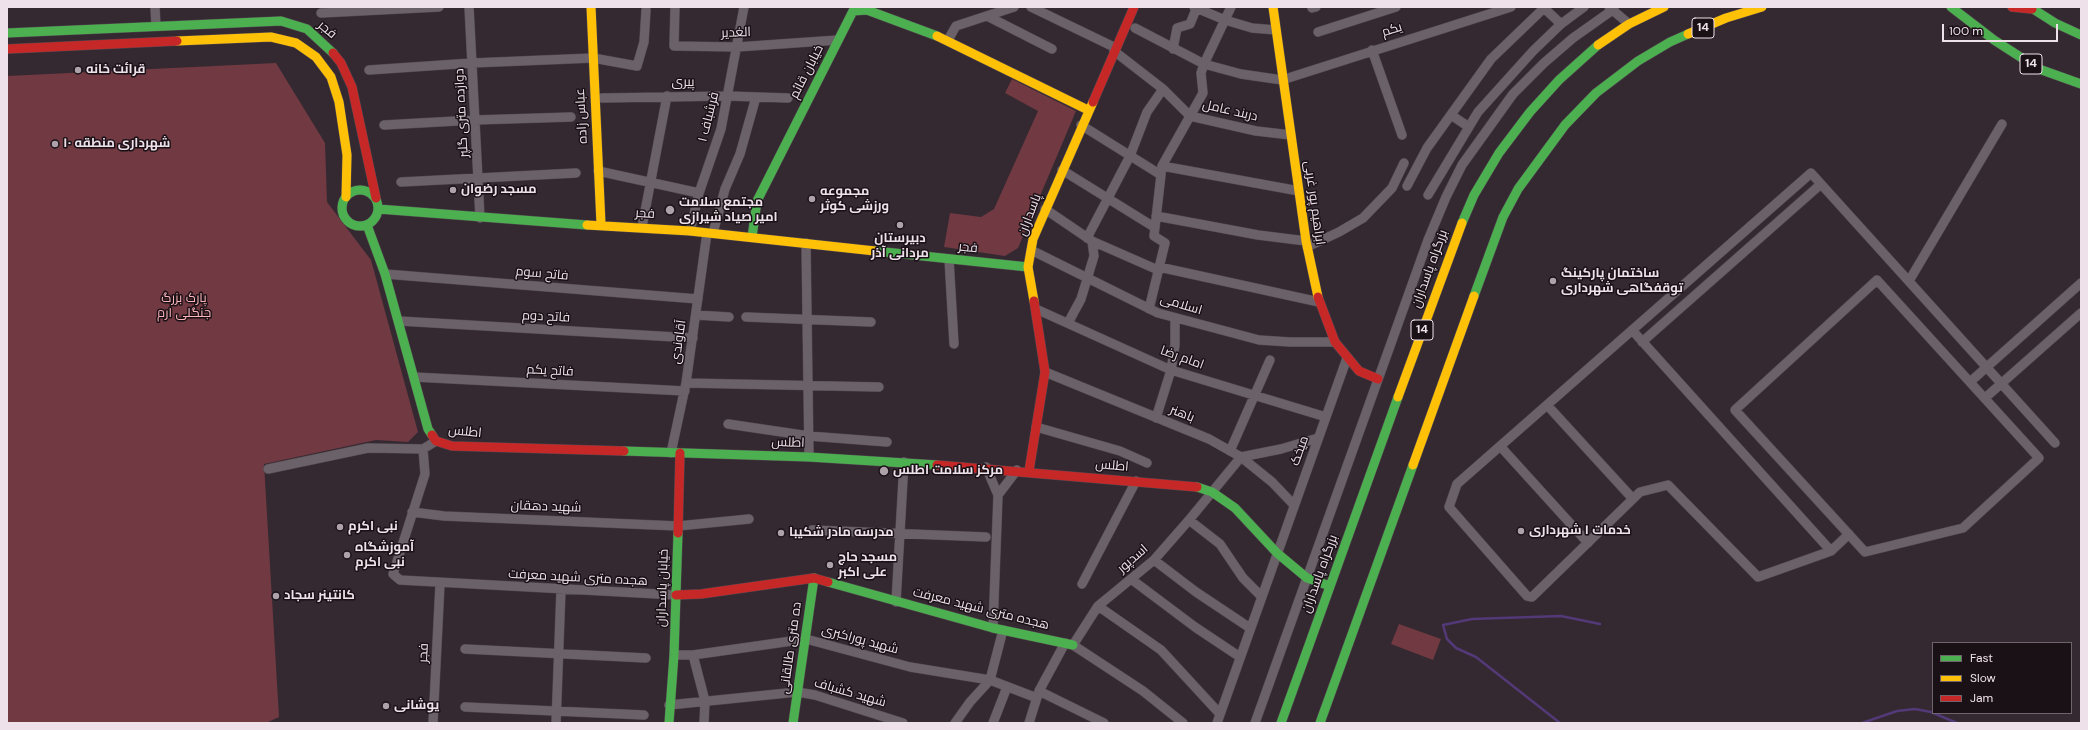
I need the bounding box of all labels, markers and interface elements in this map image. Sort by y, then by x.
scale bar [1944,16,2060,42]
street label: فجر [314,18,340,42]
road number: 14 [1692,18,1714,38]
street label: یکم [1380,20,1404,40]
text: 100 m [1949,23,1983,39]
street label: الغدیر [721,25,751,41]
street label: خیابان قائم [787,43,827,101]
road number: 14 [2020,54,2042,74]
place label: قرائت خانه [86,62,146,78]
marker: قرائت خانه [73,65,83,75]
street label: دوازده متری گلپر [452,68,472,158]
street label: پیری [672,75,694,91]
street label: عباس زاده [573,88,591,144]
street label: فرشباف ۱ [695,90,723,144]
street label: دربند عامل [1201,97,1259,125]
place label: شهرداری منطقه ۱۰ [63,136,170,152]
marker: شهرداری منطقه ۱۰ [50,139,60,149]
street label: ابراهیم پور غربی [1300,160,1328,246]
place label: مسجد رضوان [461,182,537,198]
place label: مجموعه ورزشی کوثر [820,184,889,215]
marker: مسجد رضوان [448,185,458,195]
street label: پاسداران [1015,192,1045,238]
marker: مجموعه ورزشی کوثر [807,194,817,204]
place label: مجتمع سلامت امیر صیاد شیرازی [679,195,778,226]
marker: مجتمع سلامت امیر صیاد شیرازی [664,204,676,216]
street label: فجر [635,206,655,222]
marker: دبیرستان مردانی آذر [895,220,905,230]
street label: بزرگراه پاسداران [1409,228,1451,310]
place label: دبیرستان مردانی آذر [871,231,929,262]
street label: فجر [957,239,979,257]
street label: فاتح سوم [515,264,569,284]
place label: ساختمان پارکینگ توقفگاهی شهرداری [1561,266,1683,297]
marker: ساختمان پارکینگ توقفگاهی شهرداری [1548,276,1558,286]
park label: پارک بزرگ جنگلی ارم [157,291,211,322]
street label: اسلامی [1158,291,1204,319]
street label: فاتح دوم [521,308,571,326]
street label: آقاوندی [668,319,690,365]
road number: 14 [1411,320,1433,340]
street label: امام رضا [1158,343,1206,373]
street label: فاتح یکم [526,362,574,380]
street label: باهنر [1167,402,1197,426]
street label: اطلس [448,422,482,442]
street label: میخک [1287,434,1313,468]
street label: اطلس [771,435,805,451]
street label: اطلس [1095,457,1129,475]
place label: مرکز سلامت اطلس [893,463,1003,479]
marker: مرکز سلامت اطلس [878,465,890,477]
street label: شهید دهقان [510,498,582,516]
place label: نبی اکرم [348,519,398,535]
marker: نبی اکرم [335,522,345,532]
place label: خدمات ۱ شهرداری [1529,523,1631,539]
place label: مدرسه مادر شکیبا [789,525,894,541]
marker: خدمات ۱ شهرداری [1516,526,1526,536]
marker: مدرسه مادر شکیبا [776,528,786,538]
street label: بزرگراه پاسداران [1299,533,1341,615]
place label: آموزشگاه نبی اکرم [355,540,414,571]
street label: اسدپور [1114,541,1152,577]
street label: خیابان پاسداران [654,549,672,627]
marker: آموزشگاه نبی اکرم [342,550,352,560]
place label: مسجد حاج علی اکبر [838,550,897,581]
marker: مسجد حاج علی اکبر [825,560,835,570]
street label: هجده متری شهید معرفت [508,567,648,589]
street label: هجده متری شهید معرفت [911,585,1051,633]
place label: کانتینر سجاد [284,588,355,604]
marker: کانتینر سجاد [271,591,281,601]
street label: ده متری طالقانی [777,601,805,695]
street label: شهید پوراکبری [820,622,900,658]
legend [1932,642,2072,714]
street label: فجر [416,643,432,663]
text: Fast [1970,650,1993,666]
text: Slow [1970,670,1996,686]
street label: شهید کشباف [812,675,888,711]
text: Jam [1970,690,1993,706]
place label: یوشانی [394,698,439,714]
marker: یوشانی [381,701,391,711]

